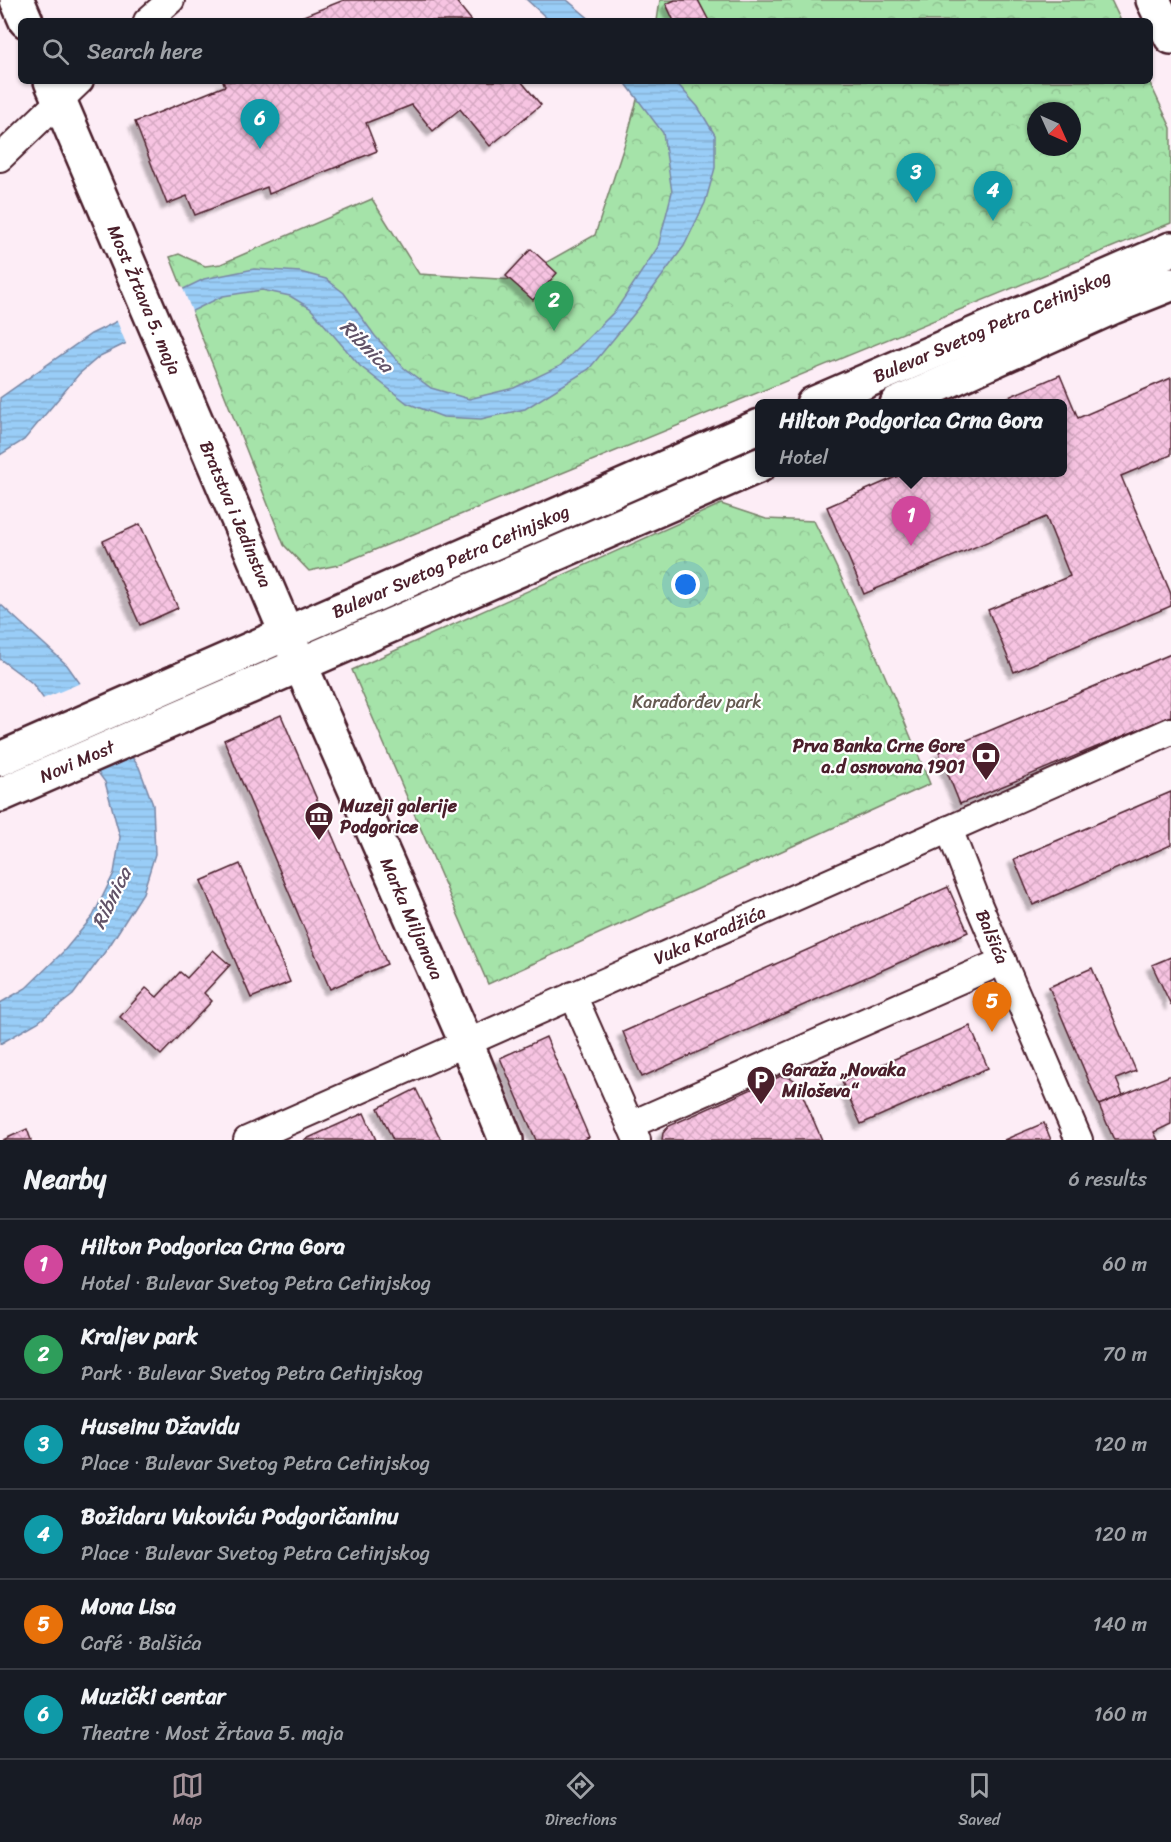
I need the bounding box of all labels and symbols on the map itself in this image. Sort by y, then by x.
pin: 6 [240,100,280,149]
north arrow [1027,102,1081,156]
pin: 3 [896,154,936,203]
pin: 4 [974,172,1012,221]
street label: Most Žrtava 5. maja [98,220,191,380]
street label: Bulevar Svetog Petra Cetinjskog [868,261,1116,392]
pin: 2 [534,282,574,331]
water label: Ribnica [331,311,403,383]
street label: Bratstva i Jedinstva [190,436,281,593]
street label: Bulevar Svetog Petra Cetinjskog [327,495,575,628]
pin: 1 [892,496,930,546]
your location [671,570,700,599]
park label: Karađorđev park [632,686,762,718]
place label: Prva Banka Crne Gore a.d osnovana 1901 [793,730,965,783]
street label: Novi Most [34,731,121,792]
bank icon: Prva Banka Crne Gore a.d osnovana 1901 [970,740,1002,782]
place label: Muzeji galerije Podgorice [339,790,458,843]
museum icon: Muzeji galerije Podgorice [303,800,335,842]
street label: Marka Miljanova [371,852,453,985]
water label: Ribnica [81,860,142,935]
street label: Vuka Karadžića [648,896,771,974]
street label: Balšića [966,904,1018,969]
pin: 5 [972,982,1012,1032]
place label: Garaža „Novaka Miloševa“ [781,1054,907,1107]
parking icon: Garaža „Novaka Miloševa“ [745,1064,777,1106]

